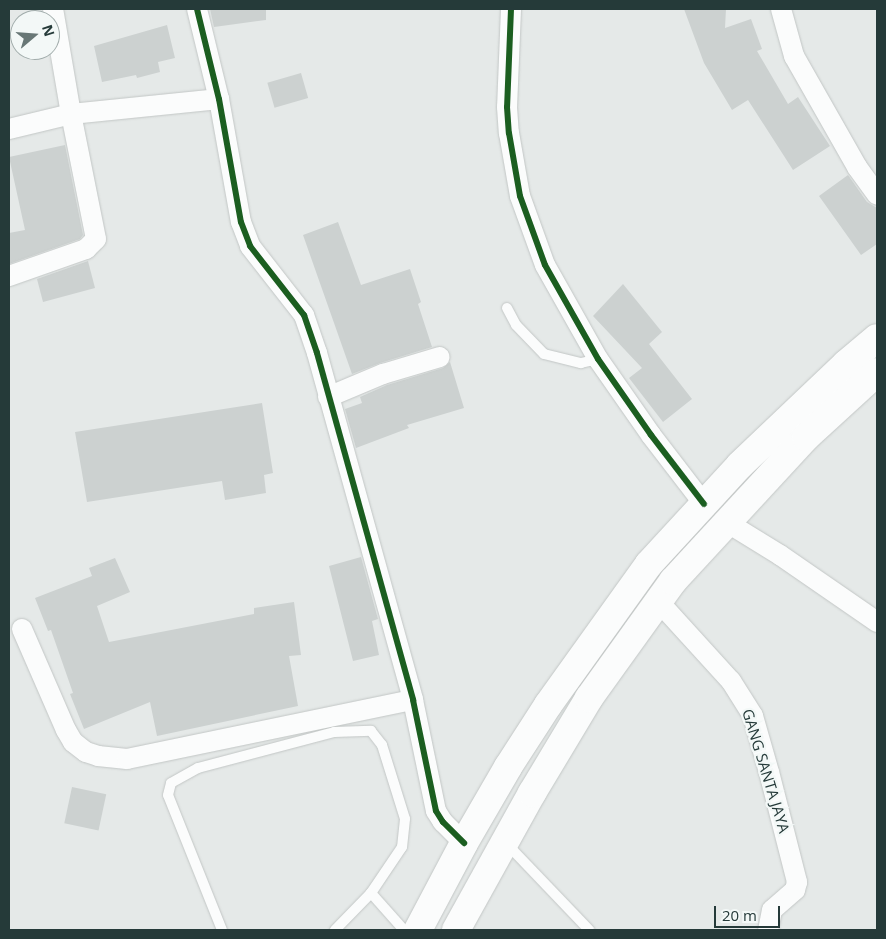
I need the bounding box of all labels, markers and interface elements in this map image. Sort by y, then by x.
north arrow [10,10,60,60]
text: N [38,22,60,39]
street label: GANG SANTA JAYA [739,707,793,835]
scale bar [716,896,782,928]
text: 20 m [722,905,757,925]

